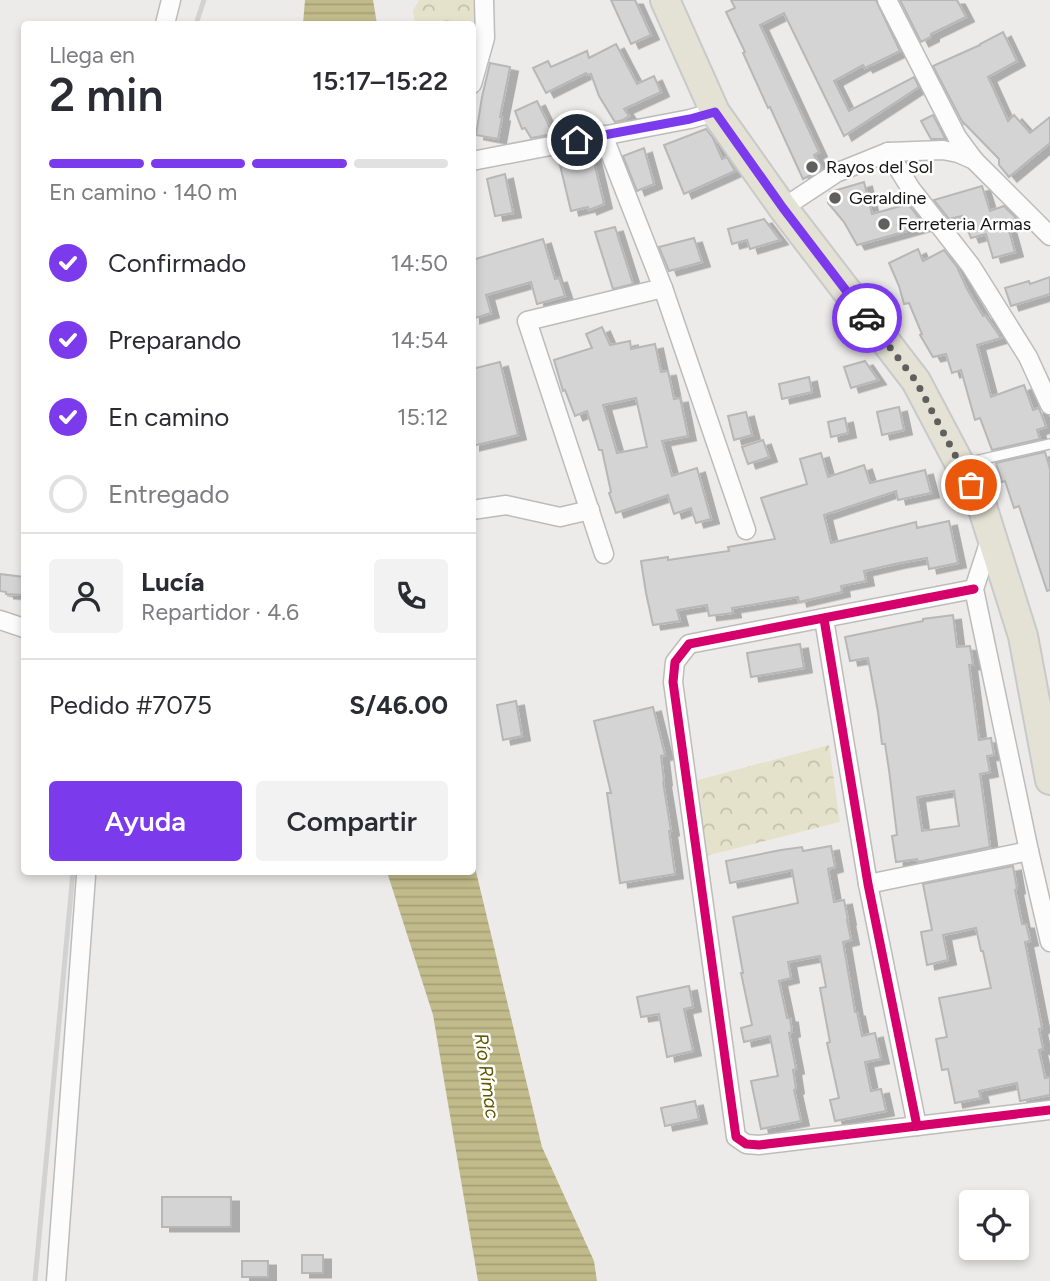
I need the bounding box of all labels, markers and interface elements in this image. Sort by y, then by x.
text: Llega en [49,41,135,69]
text: 15:17–15:22 [312,65,448,97]
text: 2 min [49,67,164,123]
pin [547,110,607,170]
icon: home [558,121,596,159]
place label: Rayos del Sol [826,156,933,178]
marker: Rayos del Sol [804,159,820,175]
text: En camino · 140 m [49,178,237,206]
place label: Geraldine [849,187,926,209]
marker: Geraldine [827,190,843,206]
place label: Ferreteria Armas [898,213,1031,235]
marker: Ferreteria Armas [876,216,892,232]
icon: check [49,244,87,282]
text: Confirmado [108,247,246,279]
text: 14:50 [390,249,448,277]
courier [832,283,902,353]
icon: car [848,299,886,337]
icon: check [49,321,87,359]
text: Preparando [108,324,241,356]
text: 14:54 [391,326,448,354]
icon: check [49,398,87,436]
text: En camino [108,401,229,433]
text: 15:12 [397,403,448,431]
pin [941,455,1001,515]
icon: bag [952,466,990,504]
text: Entregado [108,478,230,510]
button: person [49,559,123,633]
button: phone [374,559,448,633]
text: Lucía [141,566,205,598]
text: Repartidor · 4.6 [141,598,299,626]
text: Pedido #7075 [49,689,212,721]
text: S/46.00 [349,689,448,721]
button: Ayuda [49,781,242,861]
button: Compartir [256,781,448,861]
water label: Río Rímac [470,1032,504,1121]
map controls [959,1190,1029,1260]
button: locate [959,1190,1029,1260]

